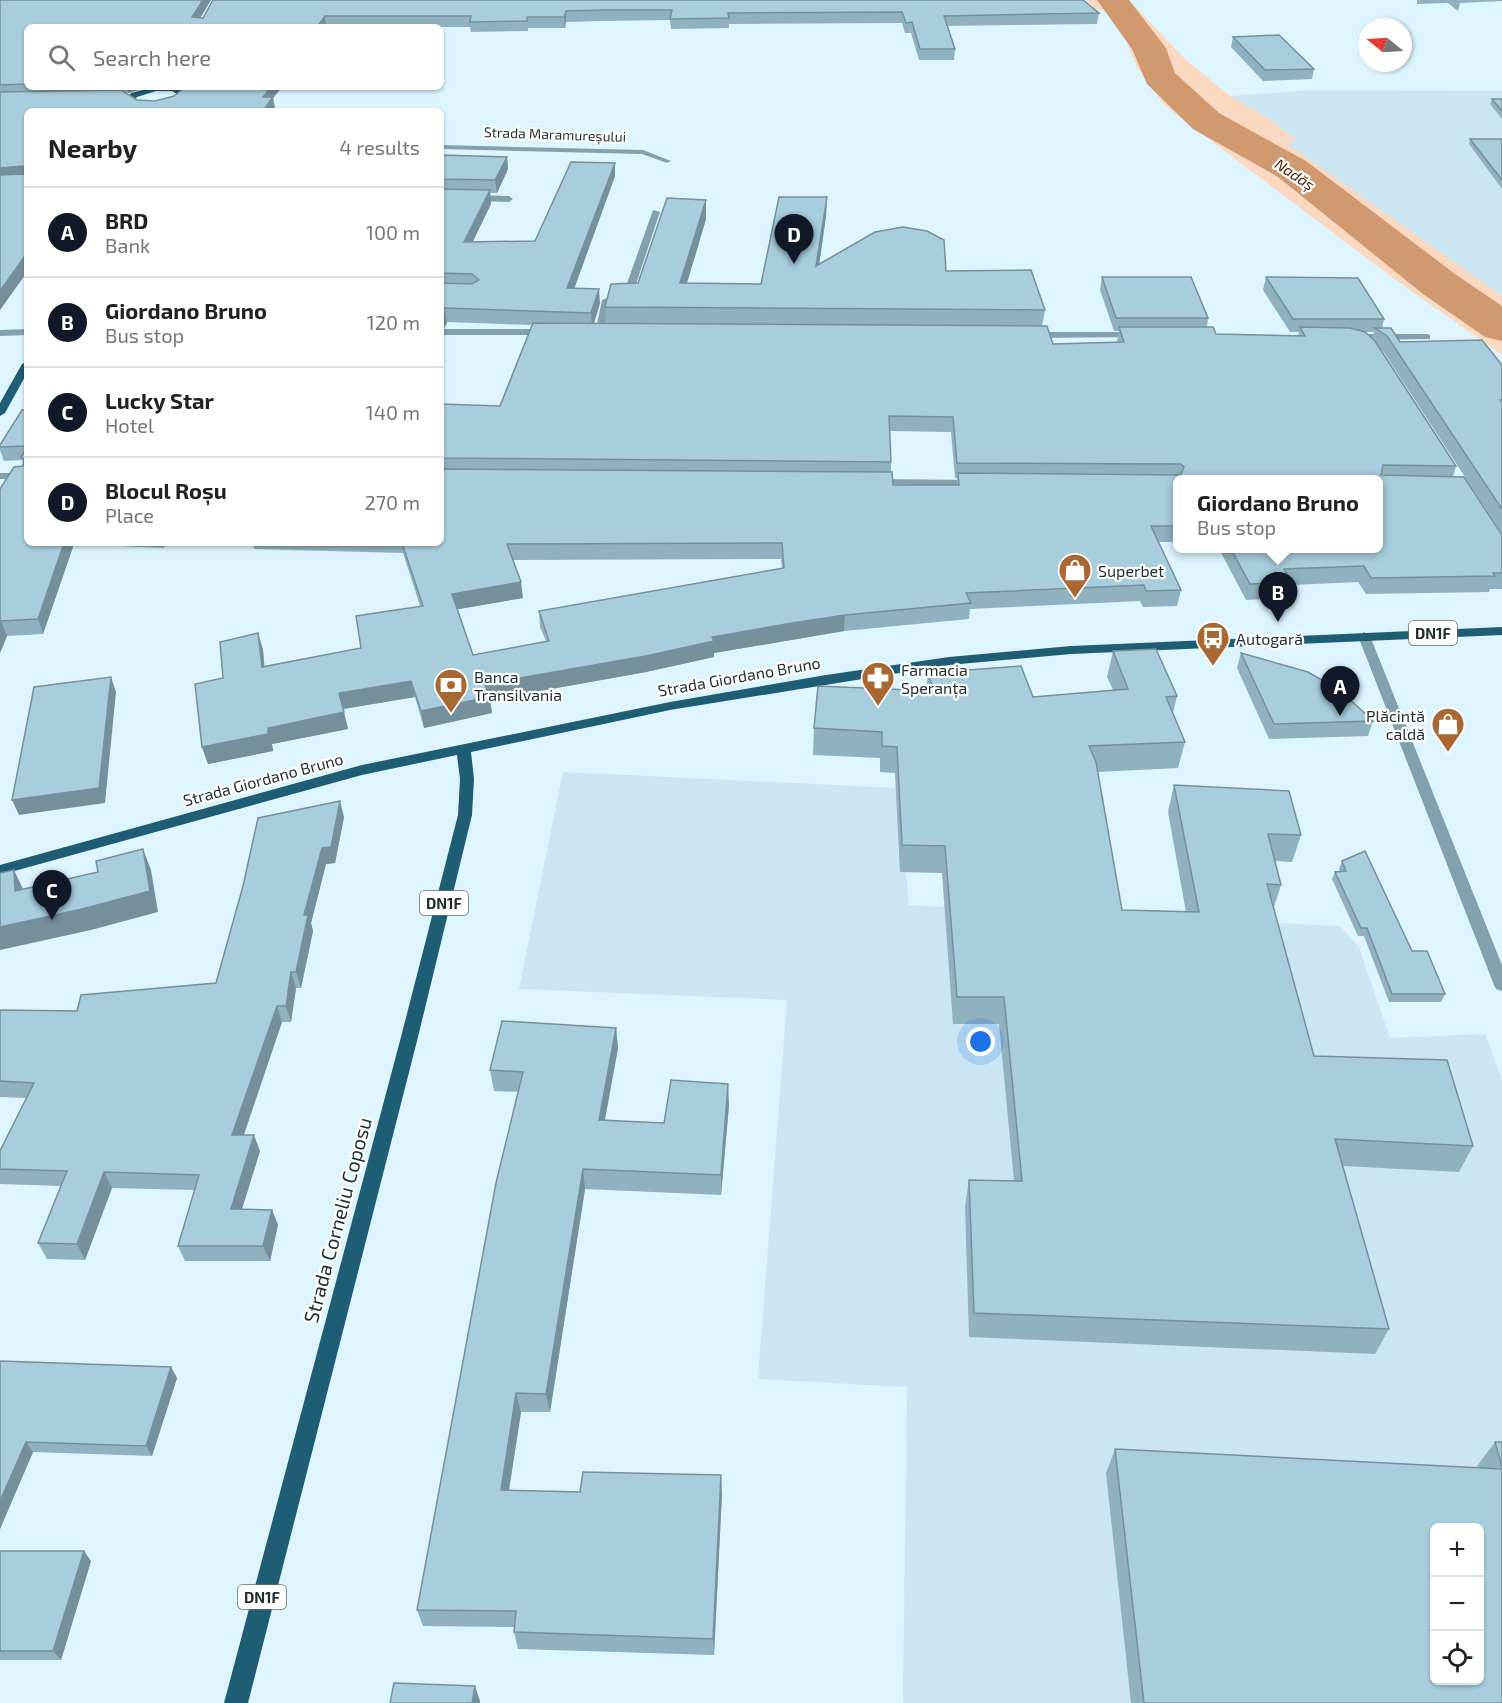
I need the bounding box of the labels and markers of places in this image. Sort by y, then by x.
pin: D [774,214,814,264]
shop icon: Superbet [1057,552,1093,599]
place label: Superbet [1098,561,1164,580]
pin: B [1258,572,1298,622]
bus stop icon: Autogară [1195,620,1231,667]
place label: Autogară [1236,629,1303,648]
pharmacy icon: Farmacia Speranța [860,660,896,707]
place label: Farmacia Speranța [901,660,968,699]
pin: A [1320,666,1360,716]
bank icon: Banca Transilvania [433,667,469,714]
place label: Banca Transilvania [474,667,562,704]
place label: Plăcintă caldă [1366,706,1425,743]
shop icon: Plăcintă caldă [1430,706,1466,753]
pin: C [32,870,72,920]

